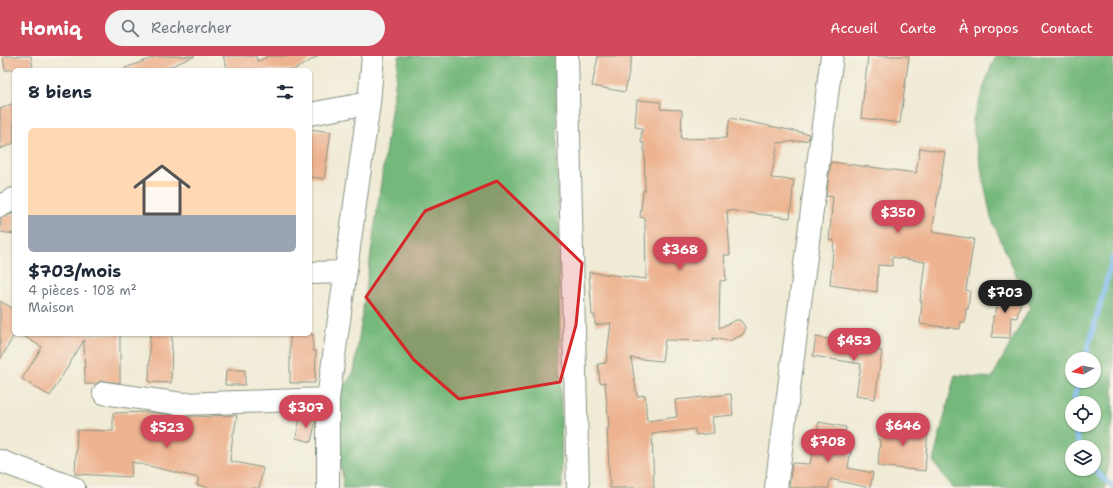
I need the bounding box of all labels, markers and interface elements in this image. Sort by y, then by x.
search box [105,10,385,46]
text: Homiq [20,16,81,41]
icon: search [119,17,141,39]
text: Rechercher [151,18,232,38]
text: Accueil [830,19,878,37]
text: Carte [900,19,936,37]
text: À propos [958,19,1019,37]
text: Contact [1041,19,1093,37]
text: 8 biens [28,81,92,103]
icon: filters [274,81,296,103]
icon: home [126,154,198,226]
pin: $350 [874,200,922,234]
text: $350 [880,204,916,221]
pin: $368 [656,237,704,271]
text: $368 [662,241,698,258]
text: $703/mois [28,260,121,282]
pin: $703 [981,280,1029,314]
text: 4 pièces · 108 m² [28,282,137,299]
text: $703 [987,284,1023,301]
text: Maison [28,299,74,316]
pin: $453 [830,328,878,362]
text: $453 [837,332,871,349]
north arrow [1065,352,1101,388]
map controls [1065,352,1101,476]
pin: $307 [282,395,330,429]
button: locate [1065,396,1101,432]
text: $307 [288,399,324,416]
pin: $646 [879,413,927,447]
pin: $523 [143,415,191,449]
text: $646 [885,417,921,434]
text: $523 [150,419,184,436]
pin: $708 [804,429,852,463]
text: $708 [810,433,846,450]
button: layers [1065,440,1101,476]

